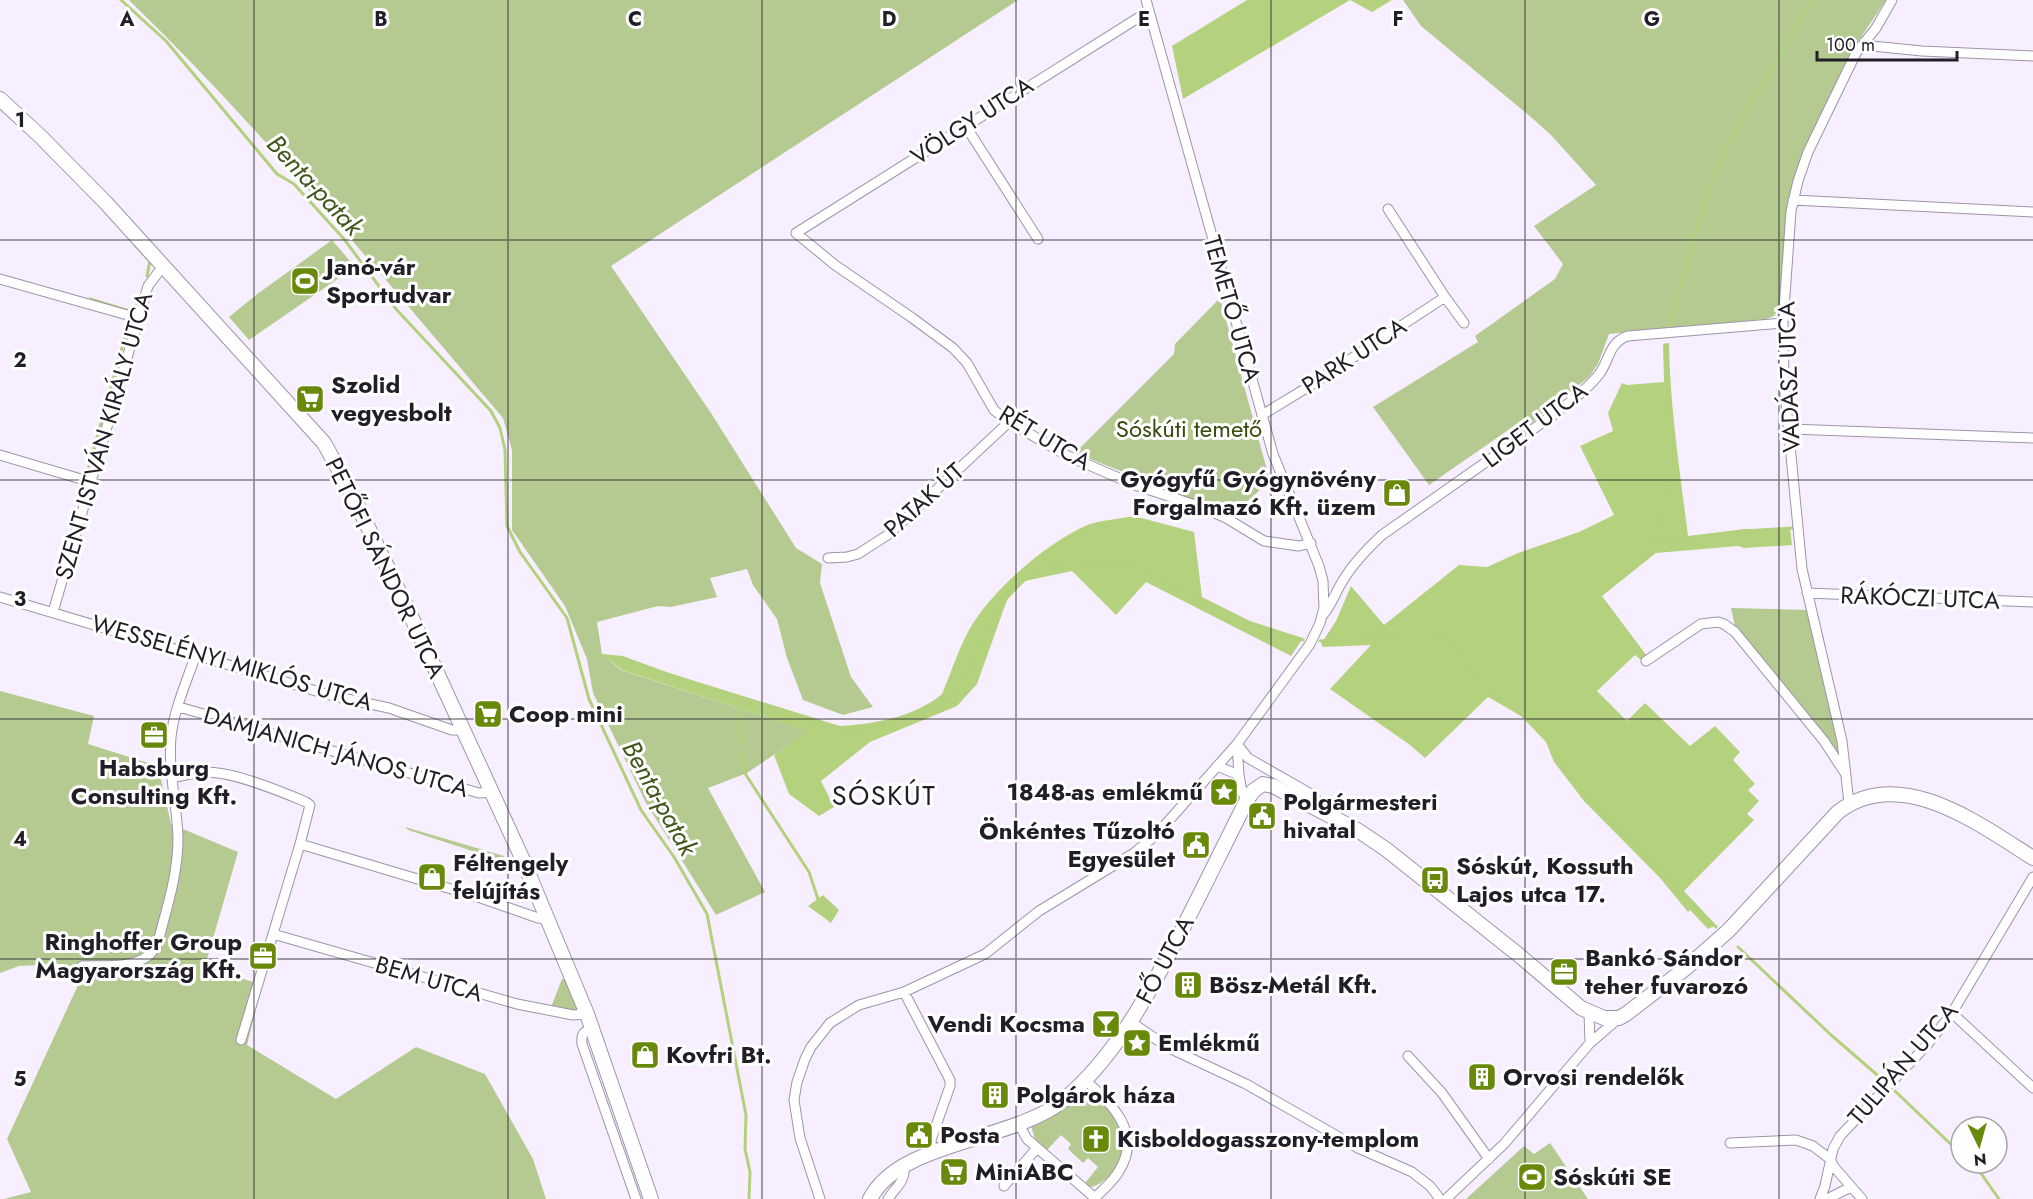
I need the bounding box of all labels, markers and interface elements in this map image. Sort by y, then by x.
text: A [119,5,135,34]
text: B [374,5,388,34]
text: C [628,5,642,34]
text: D [882,5,896,34]
text: E [1138,5,1150,34]
text: F [1392,5,1404,34]
text: G [1644,5,1660,34]
scale bar [1817,24,1956,62]
text: 100 m [1826,32,1875,58]
street label: VÖLGY UTCA [904,68,1040,173]
text: 1 [15,106,25,135]
water label: Benta-patak [258,126,373,246]
street label: TEMETŐ UTCA [1195,231,1270,387]
place label: Janó-vár Sportudvar [322,249,452,312]
sports icon: Janó-vár Sportudvar [289,265,321,297]
street label: SZENT ISTVÁN KIRÁLY UTCA [46,288,161,584]
street label: VADÁSZ UTCA [1768,301,1809,453]
street label: PARK UTCA [1295,309,1413,403]
text: 2 [13,346,27,375]
place label: Szolid vegyesbolt [330,367,452,430]
street label: LIGET UTCA [1475,373,1595,476]
supermarket icon: Szolid vegyesbolt [294,383,326,415]
street label: RÉT UTCA [993,396,1098,479]
park label: Sóskúti temető [1116,411,1262,446]
street label: PETŐFI SÁNDOR UTCA [317,451,454,684]
street label: PATAK ÚT [876,454,971,545]
place label: Gyógyfű Gyógynövény Forgalmazó Kft. üzem [1120,461,1376,524]
shop icon: Gyógyfű Gyógynövény Forgalmazó Kft. üzem [1381,477,1413,509]
street label: RÁKÓCZI UTCA [1840,577,2001,618]
text: 3 [14,585,26,614]
street label: WESSELÉNYI MIKLÓS UTCA [88,606,377,719]
place label: Coop mini [509,696,623,731]
street label: DAMJANICH JÁNOS UTCA [200,697,473,806]
supermarket icon: Coop mini [472,698,504,730]
office icon: Habsburg Consulting Kft. [138,719,170,751]
water label: Benta-patak [613,734,708,864]
place label: Habsburg Consulting Kft. [71,750,237,813]
place label: 1848-as emlékmű [1007,774,1203,809]
district label: SÓSKÚT [832,776,936,815]
place icon: 1848-as emlékmű [1208,776,1240,808]
place label: Polgármesteri hivatal [1283,784,1438,847]
public building icon: Polgármesteri hivatal [1246,800,1278,832]
place label: Önkéntes Tűzoltó Egyesület [979,813,1175,876]
text: 4 [13,825,27,854]
public building icon: Önkéntes Tűzoltó Egyesület [1180,829,1212,861]
place label: Féltengely felújítás [453,845,569,908]
place label: Sóskút, Kossuth Lajos utca 17. [1456,848,1634,911]
shop icon: Féltengely felújítás [416,861,448,893]
bus stop icon: Sóskút, Kossuth Lajos utca 17. [1419,864,1451,896]
street label: FŐ UTCA [1127,909,1202,1010]
place label: Ringhoffer Group Magyarország Kft. [35,924,242,987]
office icon: Ringhoffer Group Magyarország Kft. [247,940,279,972]
place label: Bankó Sándor teher fuvarozó [1585,940,1748,1003]
street label: BEM UTCA [371,947,487,1011]
office icon: Bankó Sándor teher fuvarozó [1548,956,1580,988]
place label: Bösz-Metál Kft. [1209,967,1378,1002]
building icon: Bösz-Metál Kft. [1172,969,1204,1001]
street label: TULIPÁN UTCA [1839,994,1966,1133]
place label: Vendi Kocsma [926,1006,1085,1041]
bar icon: Vendi Kocsma [1090,1008,1122,1040]
place label: Emlékmű [1158,1025,1260,1060]
place icon: Emlékmű [1121,1027,1153,1059]
place label: Kovfri Bt. [666,1037,772,1072]
shop icon: Kovfri Bt. [629,1039,661,1071]
place label: Orvosi rendelők [1503,1059,1685,1094]
building icon: Orvosi rendelők [1466,1061,1498,1093]
text: 5 [14,1065,27,1094]
place label: Polgárok háza [1016,1077,1175,1112]
building icon: Polgárok háza [979,1079,1011,1111]
north arrow [1949,1115,2009,1175]
place label: Posta [940,1117,1000,1152]
public building icon: Posta [903,1119,935,1151]
place label: Kisboldogasszony-templom [1117,1121,1419,1156]
church icon: Kisboldogasszony-templom [1080,1123,1112,1155]
text: N [1973,1147,1988,1171]
place label: MiniABC [975,1154,1074,1189]
supermarket icon: MiniABC [938,1156,970,1188]
place label: Sóskúti SE [1553,1159,1672,1194]
sports icon: Sóskúti SE [1516,1161,1548,1193]

